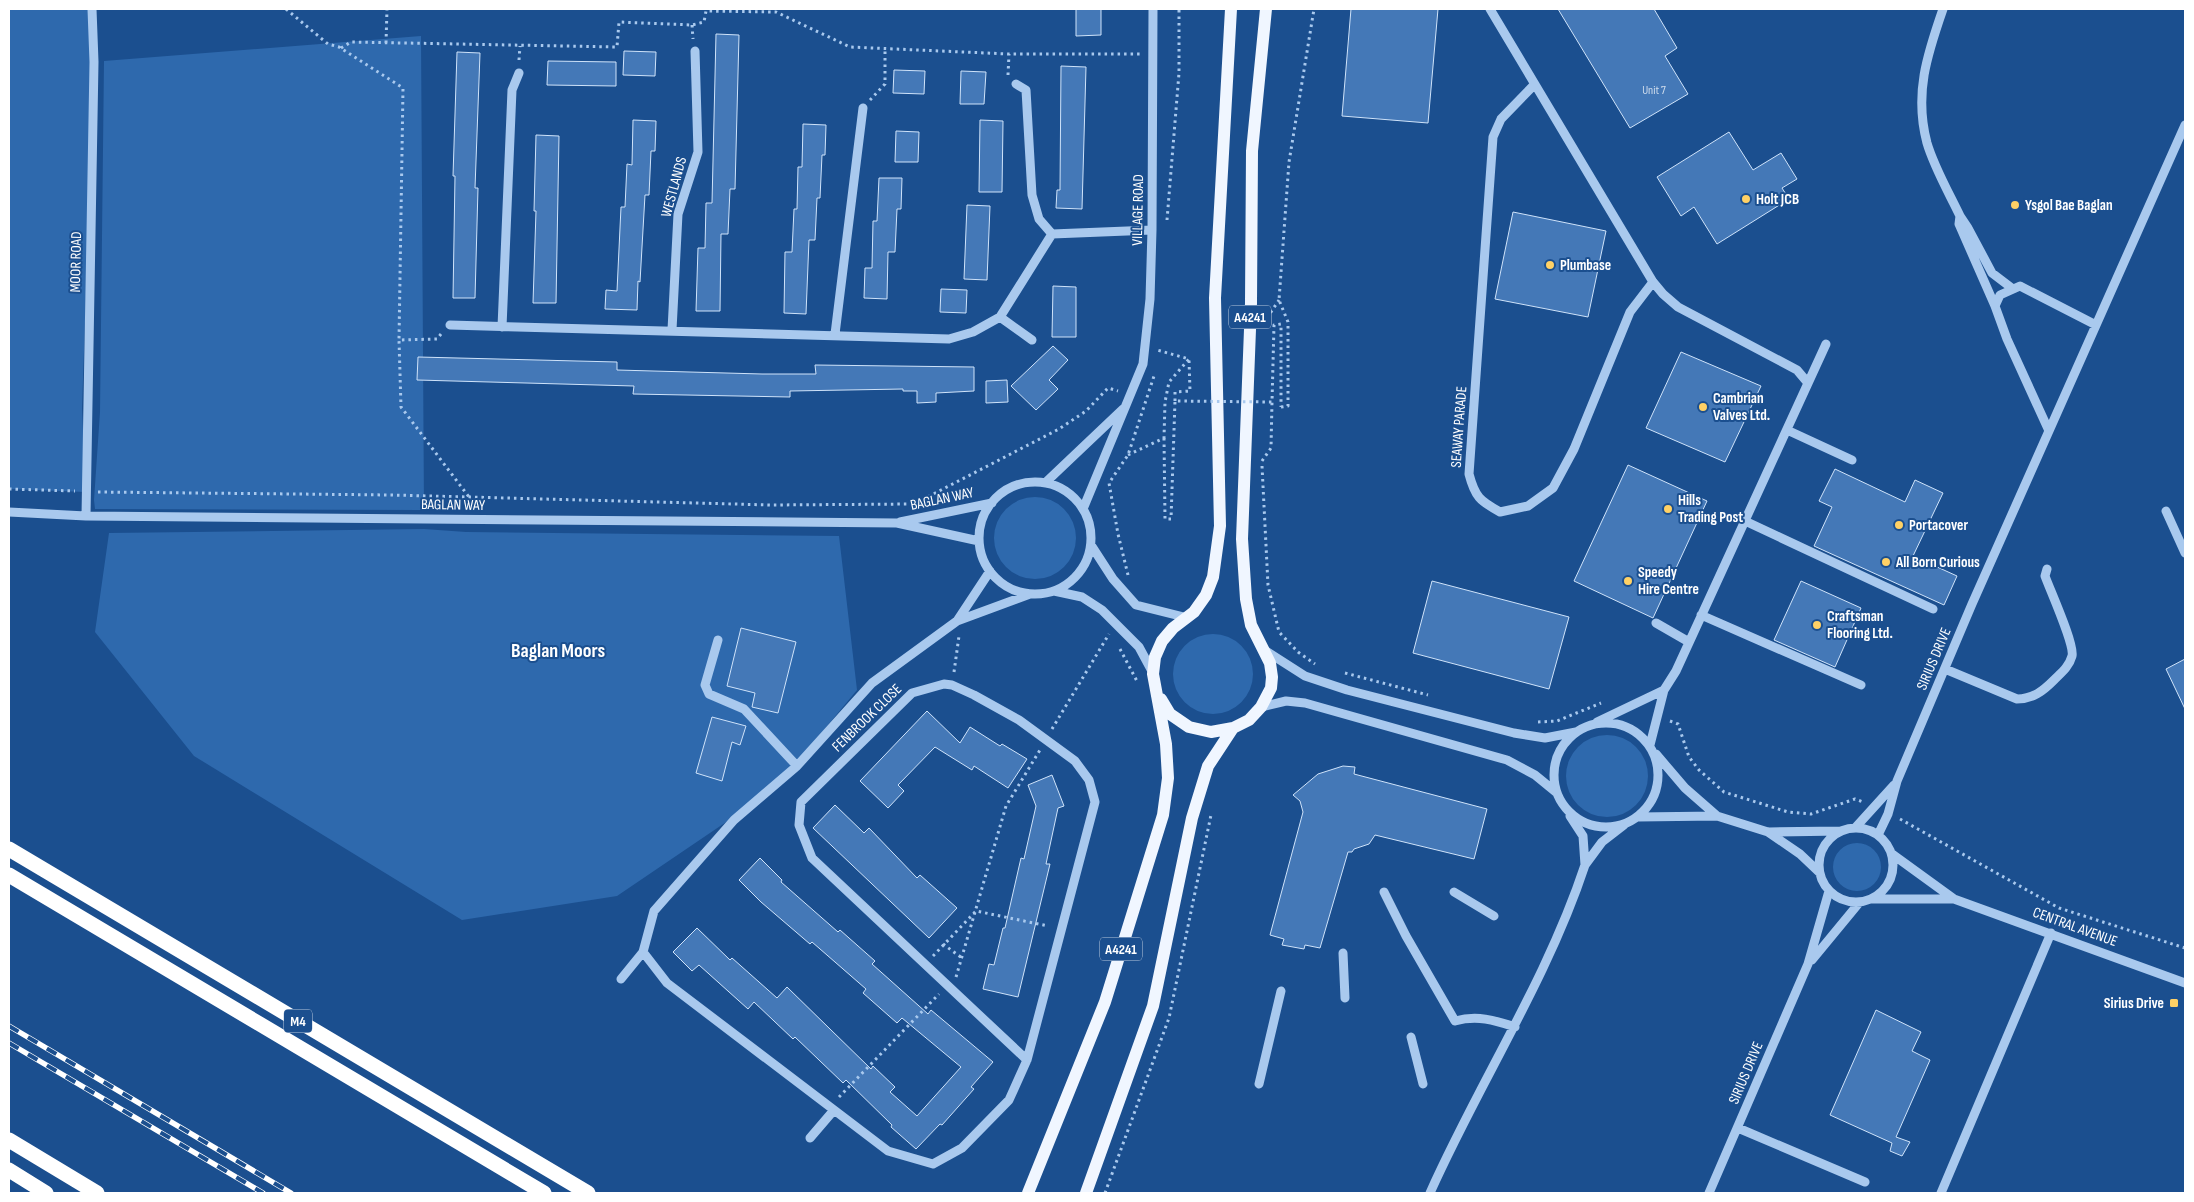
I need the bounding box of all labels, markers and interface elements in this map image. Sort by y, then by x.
house number: Unit 7 [1642,83,1666,98]
street label: WESTLANDS [657,155,691,219]
street label: VILLAGE ROAD [1128,174,1148,246]
place label: Holt JCB [1756,190,1799,209]
marker: Holt JCB [1740,193,1752,205]
place label: Ysgol Bae Baglan [2025,196,2113,215]
marker: Ysgol Bae Baglan [2009,199,2021,211]
street label: MOOR ROAD [66,231,86,293]
place label: Plumbase [1560,256,1611,275]
marker: Plumbase [1544,259,1556,271]
road number: A4241 [1229,306,1271,328]
street label: SEAWAY PARADE [1447,386,1471,468]
place label: Cambrian Valves Ltd. [1713,389,1770,425]
marker: Cambrian Valves Ltd. [1697,401,1709,413]
street label: BAGLAN WAY [909,483,976,515]
place label: Hills Trading Post [1678,491,1743,527]
street label: BAGLAN WAY [421,495,486,515]
marker: Hills Trading Post [1662,503,1674,515]
place label: Portacover [1909,516,1969,535]
marker: Portacover [1893,519,1905,531]
place label: All Born Curious [1895,553,1980,572]
marker: All Born Curious [1880,556,1892,568]
place label: Speedy Hire Centre [1638,563,1699,599]
marker: Speedy Hire Centre [1622,575,1634,587]
place label: Craftsman Flooring Ltd. [1827,607,1893,643]
marker: Craftsman Flooring Ltd. [1811,619,1823,631]
street label: SIRIUS DRIVE [1912,625,1956,693]
district label: Baglan Moors [511,639,605,663]
street label: FENBROOK CLOSE [828,680,906,756]
street label: CENTRAL AVENUE [2030,903,2120,951]
road number: A4241 [1100,938,1142,961]
place label: Sirius Drive [2104,994,2164,1013]
marker: Sirius Drive [2168,997,2180,1009]
road number: M4 [284,1009,312,1032]
street label: SIRIUS DRIVE [1724,1039,1768,1107]

